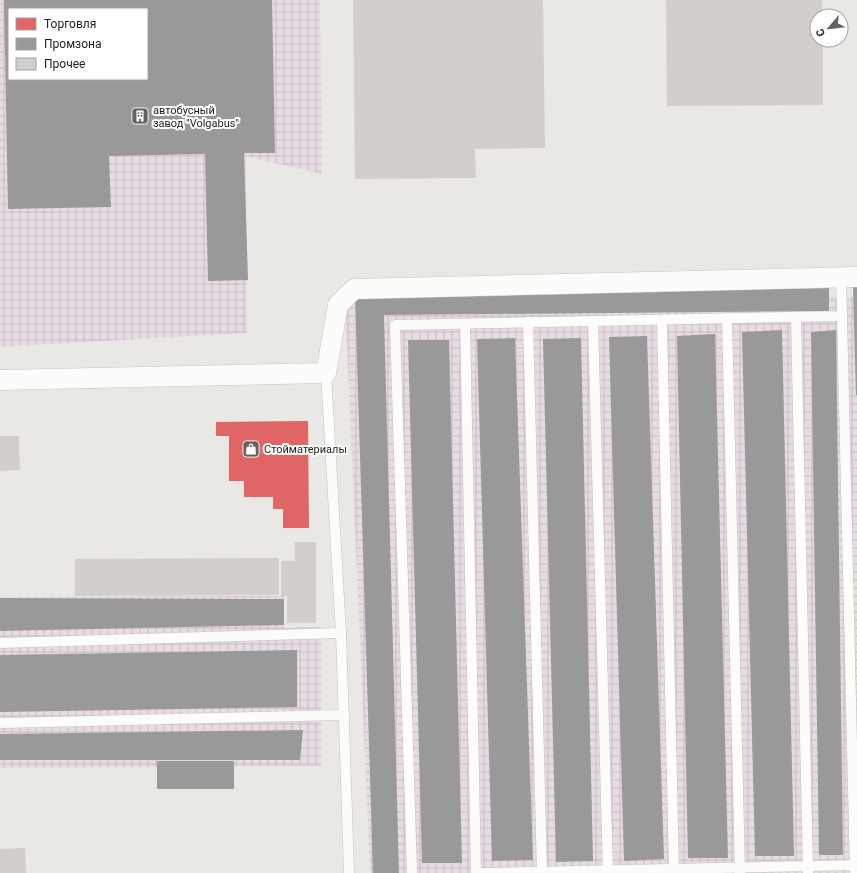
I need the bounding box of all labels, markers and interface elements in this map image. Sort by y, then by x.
legend [8,8,148,80]
north arrow [809,8,849,48]
text: Торговля [44,17,96,31]
text: С [813,26,828,39]
text: Промзона [44,37,101,51]
text: Прочее [44,57,85,71]
place label: автобусный завод "Volgabus" [153,104,239,130]
building icon: автобусный завод "Volgabus" [130,106,150,126]
shop icon: Стойматериалы [241,439,261,459]
place label: Стойматериалы [264,443,347,456]

